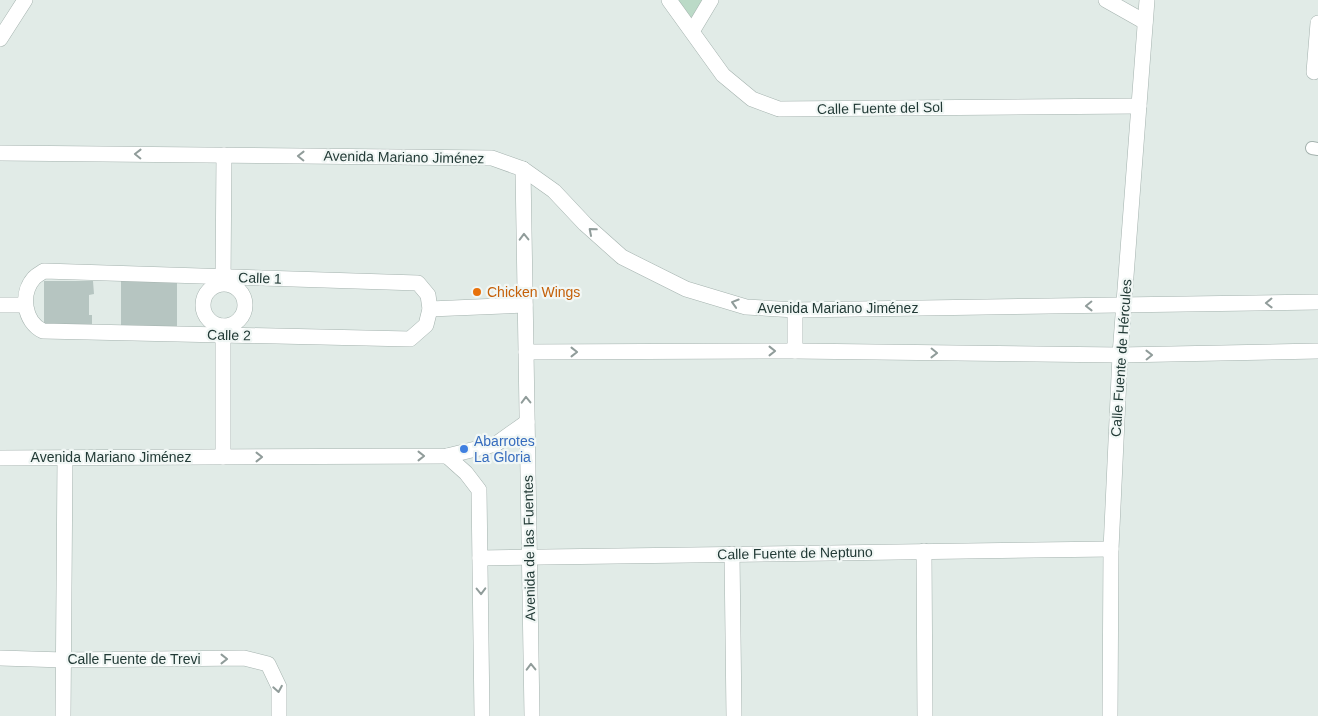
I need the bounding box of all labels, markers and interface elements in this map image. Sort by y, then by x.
street label: Calle Fuente del Sol [817,99,943,117]
street label: Avenida Mariano Jiménez [323,148,485,166]
one-way arrow [134,149,142,159]
one-way arrow [297,151,304,161]
one-way arrow [588,227,597,236]
one-way arrow [519,233,529,241]
street label: Calle 1 [238,269,282,287]
street label: Calle Fuente de Hércules [1108,279,1134,437]
place label: Chicken Wings [487,284,580,300]
marker: Chicken Wings [471,286,483,298]
one-way arrow [1265,298,1273,308]
one-way arrow [731,299,740,309]
street label: Avenida Mariano Jiménez [758,300,918,316]
one-way arrow [1085,301,1093,311]
street label: Calle 2 [207,327,251,343]
one-way arrow [768,346,776,356]
one-way arrow [571,347,579,357]
one-way arrow [931,348,939,358]
one-way arrow [1146,349,1154,360]
one-way arrow [521,396,531,404]
place label: Abarrotes La Gloria [474,433,535,465]
marker: Abarrotes La Gloria [458,443,470,455]
street label: Avenida Mariano Jiménez [31,449,191,465]
one-way arrow [418,451,425,461]
one-way arrow [255,452,263,462]
street label: Avenida de las Fuentes [520,475,538,621]
street label: Calle Fuente de Neptuno [717,544,873,562]
one-way arrow [475,587,486,595]
street label: Calle Fuente de Trevi [67,651,201,667]
one-way arrow [220,654,228,664]
one-way arrow [526,663,536,671]
one-way arrow [272,685,282,693]

